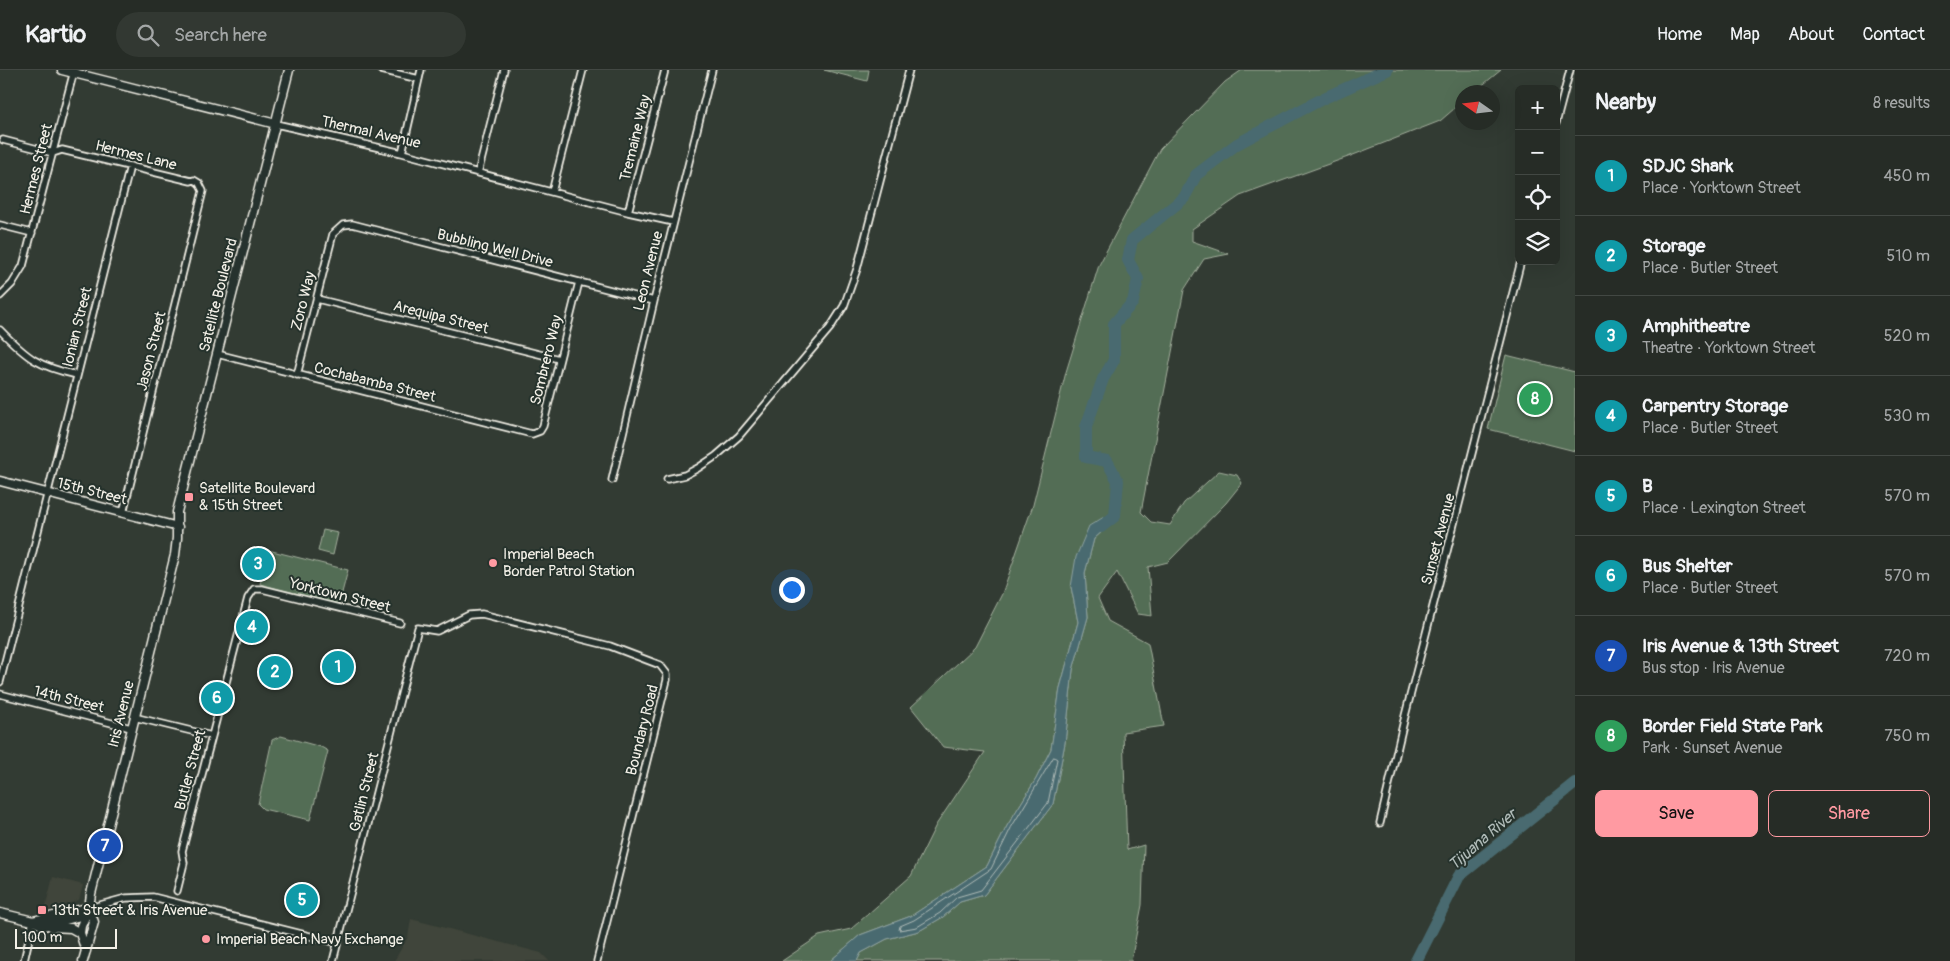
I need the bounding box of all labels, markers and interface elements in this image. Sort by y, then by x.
search box [116,12,466,57]
text: Kartio [25,20,86,49]
icon: search [134,21,162,49]
text: Search here [174,23,267,47]
text: Home [1657,23,1702,46]
text: Map [1730,23,1760,46]
text: About [1788,23,1834,46]
text: Contact [1862,23,1925,46]
north arrow [1455,85,1500,130]
map controls [1515,85,1560,265]
button: + [1515,85,1560,130]
text: Nearby [1595,89,1656,116]
street label: Tremaine Way [616,92,656,183]
text: 8 results [1873,93,1930,113]
street label: Thermal Avenue [319,112,423,153]
street label: Hermes Street [16,121,57,217]
button: − [1515,130,1560,175]
street label: Hermes Lane [93,136,179,175]
text: SDJC Shark [1642,154,1733,178]
text: 1 [1608,166,1614,186]
text: 450 m [1883,166,1930,186]
button: locate [1515,175,1560,220]
text: Place · Yorktown Street [1642,178,1801,198]
button: layers [1515,220,1560,265]
street label: Bubbling Well Drive [435,225,555,272]
street label: Leon Avenue [629,229,668,313]
text: Storage [1642,234,1705,258]
street label: Satellite Boulevard [195,236,242,354]
text: 2 [1607,246,1615,266]
text: 510 m [1886,246,1930,266]
text: Place · Butler Street [1642,258,1778,278]
street label: Zoro Way [287,269,320,333]
street label: Ionian Street [58,284,97,369]
street label: Arequipa Street [391,296,491,339]
street label: Jason Street [132,309,171,393]
street label: Sombrero Way [526,313,567,407]
text: Amphitheatre [1642,314,1750,338]
text: 3 [1607,326,1615,346]
text: 520 m [1884,326,1930,346]
text: Theatre · Yorktown Street [1642,338,1816,358]
street label: Cochabamba Street [312,358,439,407]
pin: 8 [1519,380,1551,418]
text: Carpentry Storage [1642,394,1788,418]
text: 4 [1606,406,1616,426]
text: 530 m [1884,406,1930,426]
text: Place · Butler Street [1642,418,1778,438]
street label: 15th Street [55,474,130,510]
text: B [1642,474,1653,498]
place label: Satellite Boulevard & 15th Street [199,479,315,515]
text: 5 [1607,486,1615,506]
text: 570 m [1884,486,1930,506]
marker: Satellite Boulevard & 15th Street [183,491,195,503]
street label: Sunset Avenue [1417,491,1460,587]
text: Place · Lexington Street [1642,498,1806,518]
pin: 3 [242,545,274,583]
place label: Imperial Beach Border Patrol Station [503,545,635,581]
text: Bus Shelter [1642,554,1733,578]
marker: Imperial Beach Border Patrol Station [487,557,499,569]
text: 6 [1606,566,1616,586]
text: 570 m [1884,566,1930,586]
street label: Yorktown Street [286,574,393,617]
your location [779,577,805,603]
text: Place · Butler Street [1642,578,1778,598]
pin: 4 [236,608,268,646]
text: Iris Avenue & 13th Street [1642,634,1839,658]
text: 7 [1607,646,1615,666]
text: 720 m [1884,646,1930,666]
pin: 1 [322,648,354,686]
pin: 2 [259,653,291,691]
text: Bus stop · Iris Avenue [1642,658,1785,678]
street label: Iris Avenue [104,678,139,750]
pin: 6 [201,679,233,717]
street label: 14th Street [32,682,107,718]
street label: Boundary Road [622,683,663,778]
text: Border Field State Park [1642,714,1823,738]
text: 8 [1607,726,1615,746]
text: 750 m [1884,726,1930,746]
street label: Butler Street [171,727,211,812]
text: Park · Sunset Avenue [1642,738,1782,758]
street label: Gatlin Street [345,750,384,834]
button: Save [1595,790,1758,837]
button: Share [1768,790,1930,837]
water label: Tijuana River [1444,803,1523,875]
pin: 7 [89,827,121,865]
pin: 5 [286,881,318,919]
place label: 13th Street & Iris Avenue [52,901,208,920]
marker: 13th Street & Iris Avenue [36,904,48,916]
scale bar [15,926,118,949]
text: 100 m [22,929,62,946]
place label: Imperial Beach Navy Exchange [216,930,404,949]
marker: Imperial Beach Navy Exchange [200,933,212,945]

